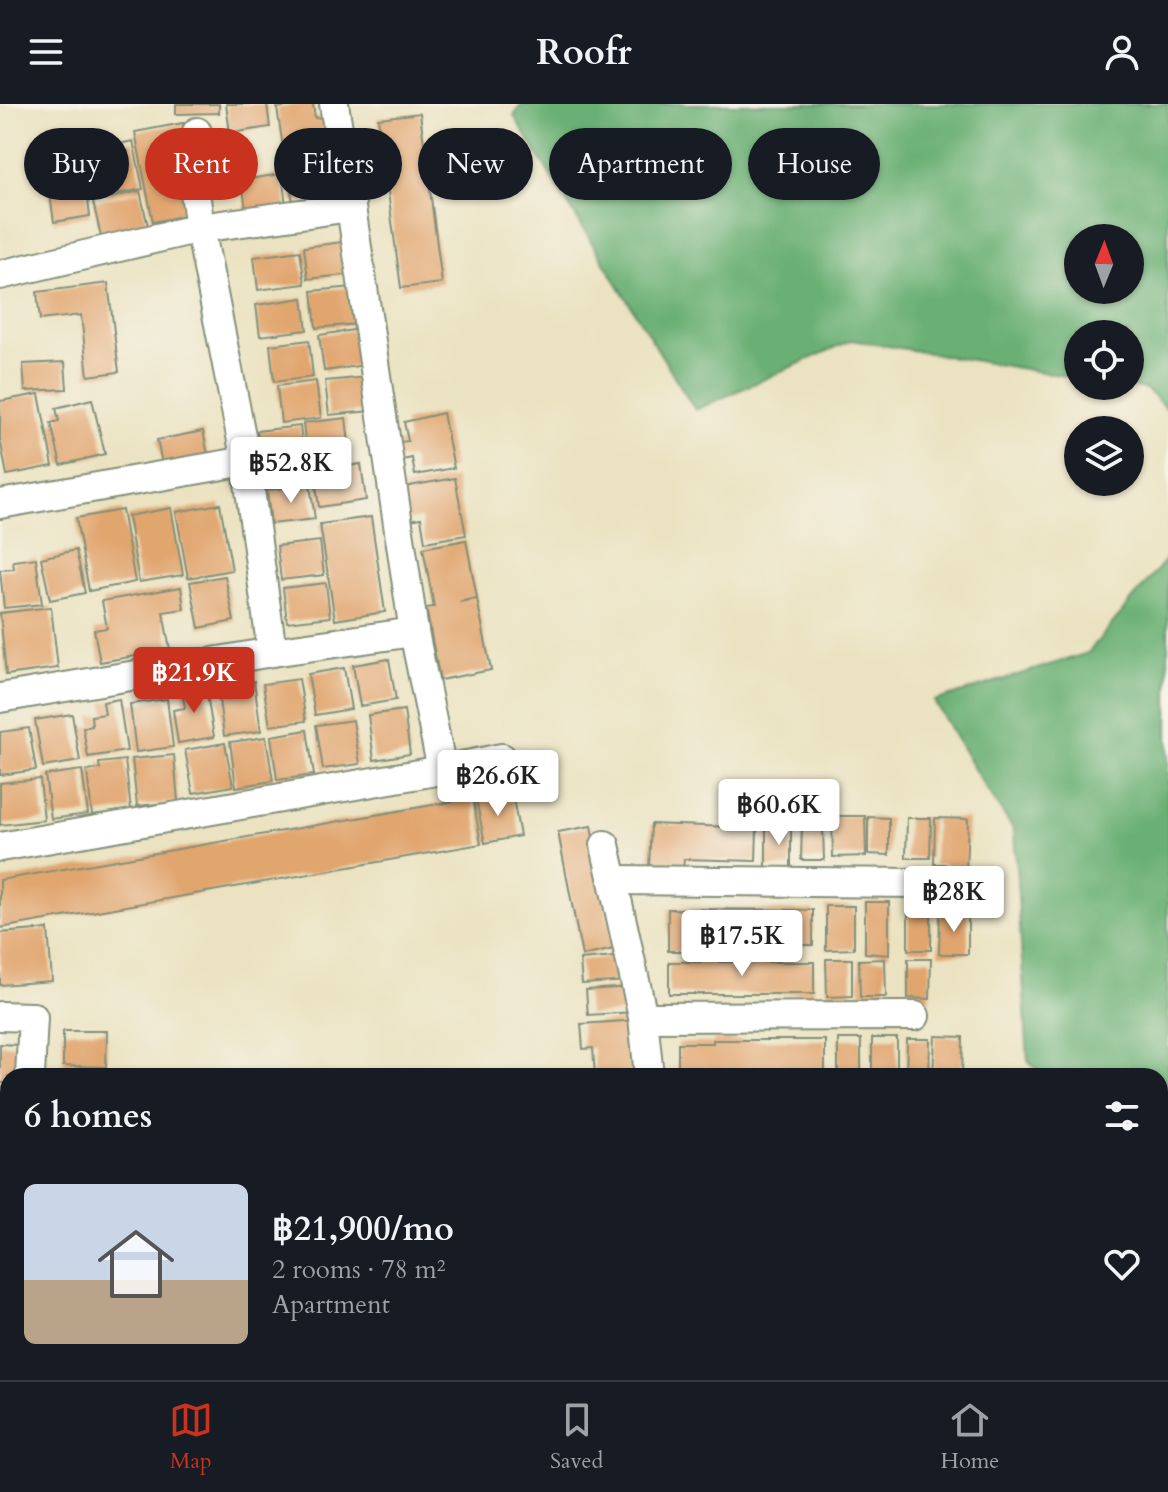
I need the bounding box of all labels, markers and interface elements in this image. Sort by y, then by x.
text: Roofr [536,28,632,77]
icon: menu [24,30,68,74]
icon: person [1100,30,1144,74]
chip: Buy [24,128,129,200]
chip: Rent [145,128,258,200]
chip: Filters [274,128,402,200]
chip: New [418,128,533,200]
chip: Apartment [549,128,732,200]
chip: House [748,128,880,200]
north arrow [1064,224,1144,304]
map controls [1064,224,1144,496]
button: locate [1064,320,1144,400]
button: layers [1064,416,1144,496]
pin: ฿52.8K [226,437,356,505]
text: ฿52.8K [248,445,334,480]
pin: ฿21.9K [129,647,259,715]
text: ฿21.9K [151,655,237,690]
pin: ฿26.6K [433,750,563,818]
text: ฿26.6K [455,758,541,793]
pin: ฿60.6K [714,779,844,847]
text: ฿60.6K [736,787,822,822]
pin: ฿28K [907,866,1001,934]
text: ฿28K [922,874,986,909]
pin: ฿17.5K [677,910,807,978]
text: ฿17.5K [699,918,785,953]
text: 6 homes [24,1093,152,1139]
icon: filters [1100,1094,1144,1138]
text: ฿21,900/mo [272,1206,454,1252]
icon: home [88,1216,184,1312]
icon: heart [1100,1242,1144,1286]
text: 2 rooms · 78 m² [272,1252,445,1287]
text: Apartment [272,1287,390,1322]
tab: Map [169,1398,213,1476]
tab: Saved [550,1398,603,1476]
tab: Home [940,1398,999,1476]

